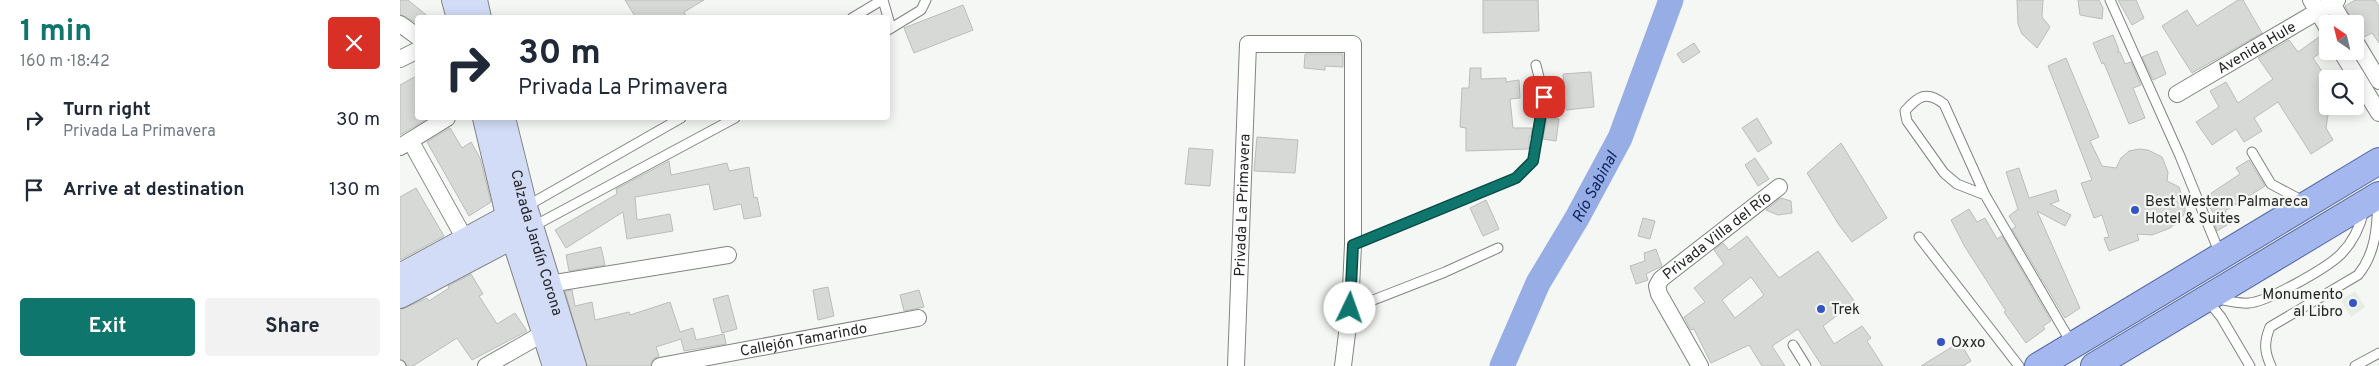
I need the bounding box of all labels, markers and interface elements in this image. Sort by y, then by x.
text: 1 min [20,14,92,51]
north arrow [2319,15,2364,60]
map controls [2319,15,2364,115]
button: close [328,17,380,69]
street label: Avenida Hule [2214,18,2300,79]
text: 30 m [518,32,601,76]
icon: right [435,35,500,100]
text: 160 m · 18:42 [20,52,110,72]
button: search [2319,70,2364,115]
text: Privada La Primavera [518,75,728,102]
pin [1523,76,1565,118]
icon: arrive [1530,83,1558,111]
text: Turn right [63,98,151,122]
icon: right [20,106,48,134]
text: 30 m [336,108,380,132]
text: Privada La Primavera [63,122,216,142]
street label: Privada La Primavera [1231,133,1256,277]
water label: Río Sabinal [1569,148,1623,226]
street label: Calzada Jardín Corona [505,168,566,318]
icon: arrive [20,176,48,204]
text: Arrive at destination [63,178,244,202]
text: 130 m [329,178,380,202]
street label: Privada Villa del Río [1660,188,1776,285]
place label: Best Western Palmareca Hotel & Suites [2145,193,2308,229]
marker: Best Western Palmareca Hotel & Suites [2129,204,2141,216]
position arrow [1323,281,1375,333]
place label: Monumento al Libro [2262,286,2343,322]
marker: Monumento al Libro [2347,297,2359,309]
button: Exit [20,298,195,356]
button: Share [205,298,380,356]
place label: Trek [1831,301,1860,320]
marker: Trek [1815,303,1827,315]
street label: Callejón Tamarindo [739,320,869,362]
place label: Oxxo [1951,334,1985,353]
marker: Oxxo [1935,336,1947,348]

